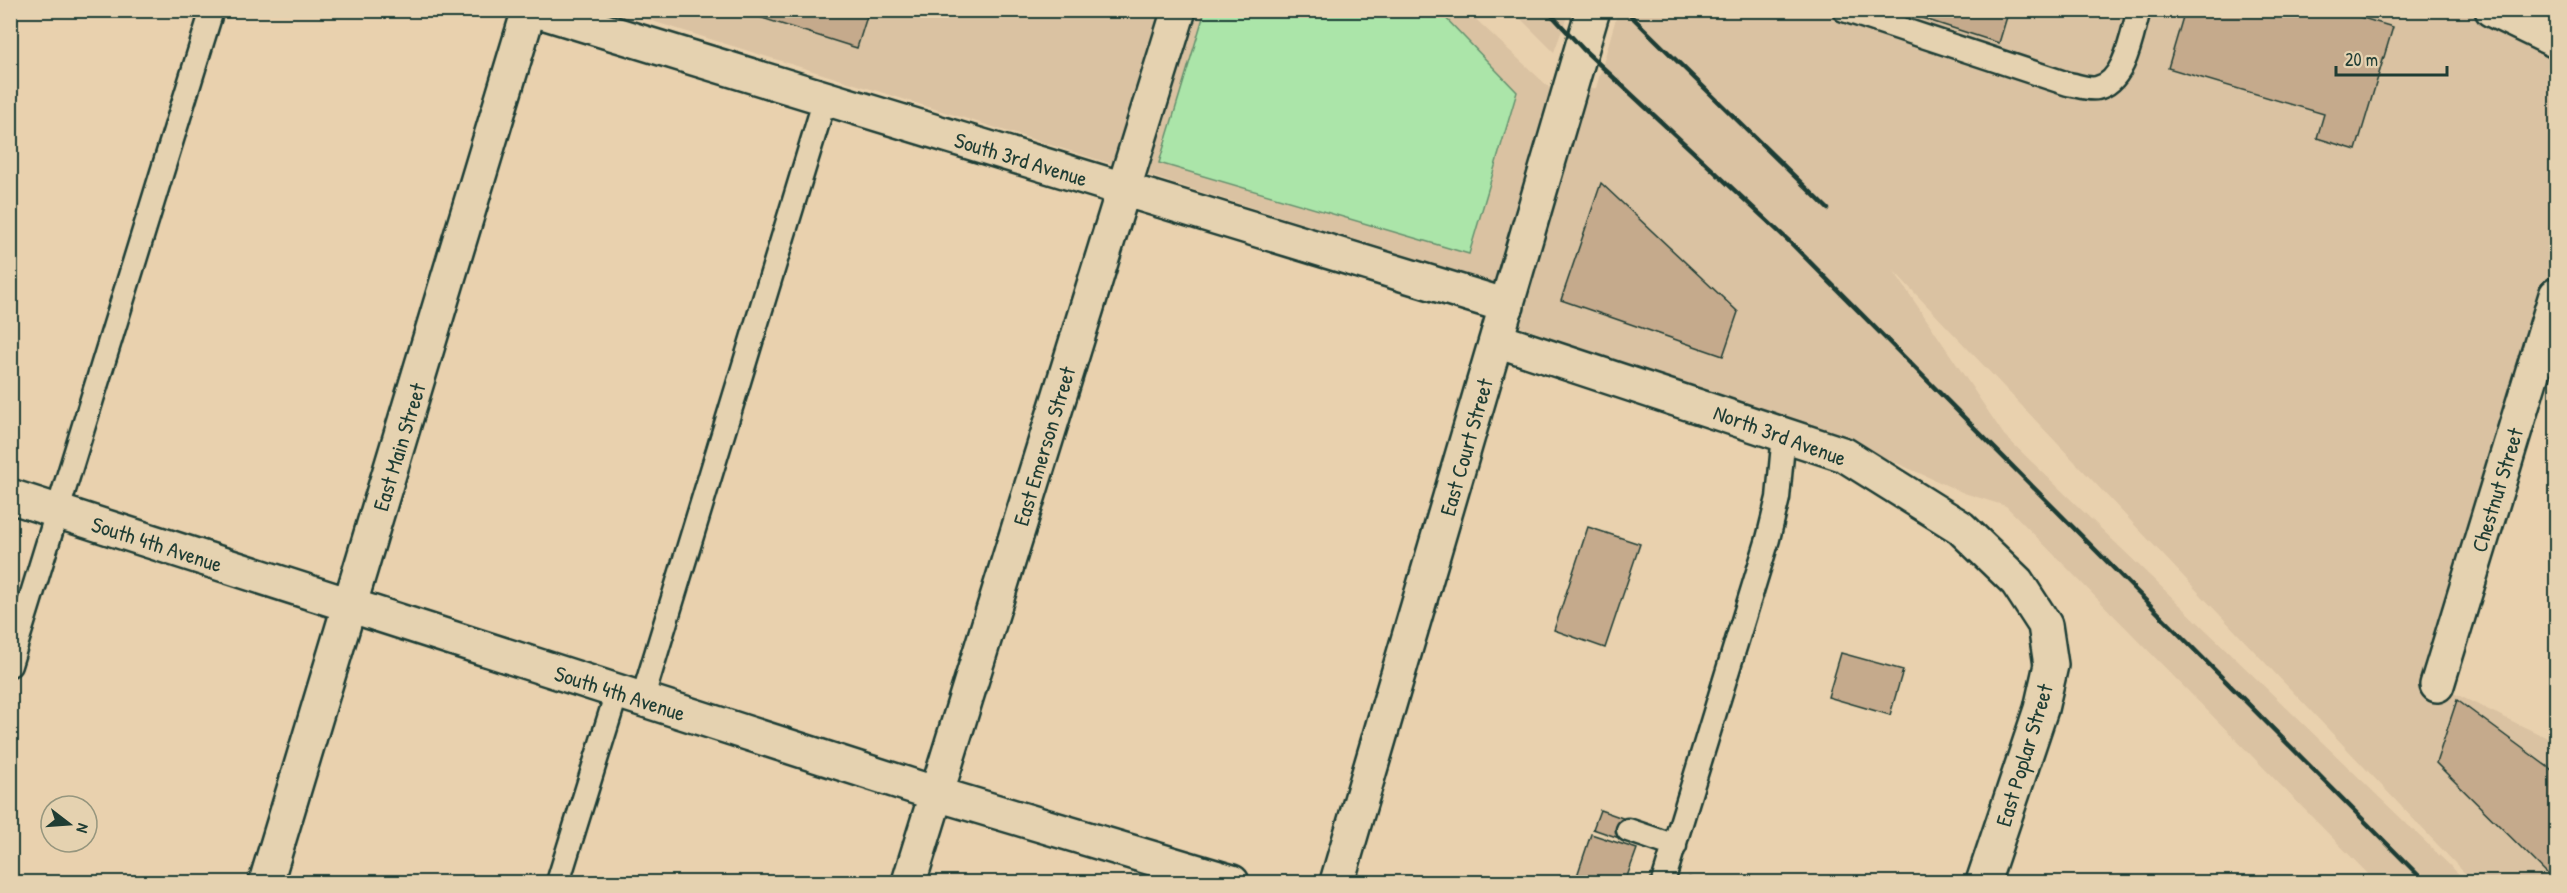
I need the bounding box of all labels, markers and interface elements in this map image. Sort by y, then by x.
scale bar [2336,39,2447,77]
text: 20 m [2345,47,2378,72]
street label: South 3rd Avenue [951,125,1091,194]
street label: East Emerson Street [1006,362,1083,529]
street label: East Court Street [1432,374,1500,519]
street label: East Main Street [365,379,433,515]
street label: North 3rd Avenue [1710,397,1851,473]
street label: Chestnut Street [2464,424,2530,556]
street label: South 4th Avenue [88,509,226,579]
street label: South 4th Avenue [551,658,689,728]
street label: East Poplar Street [1988,680,2060,830]
north arrow [39,794,99,854]
text: N [71,821,95,836]

